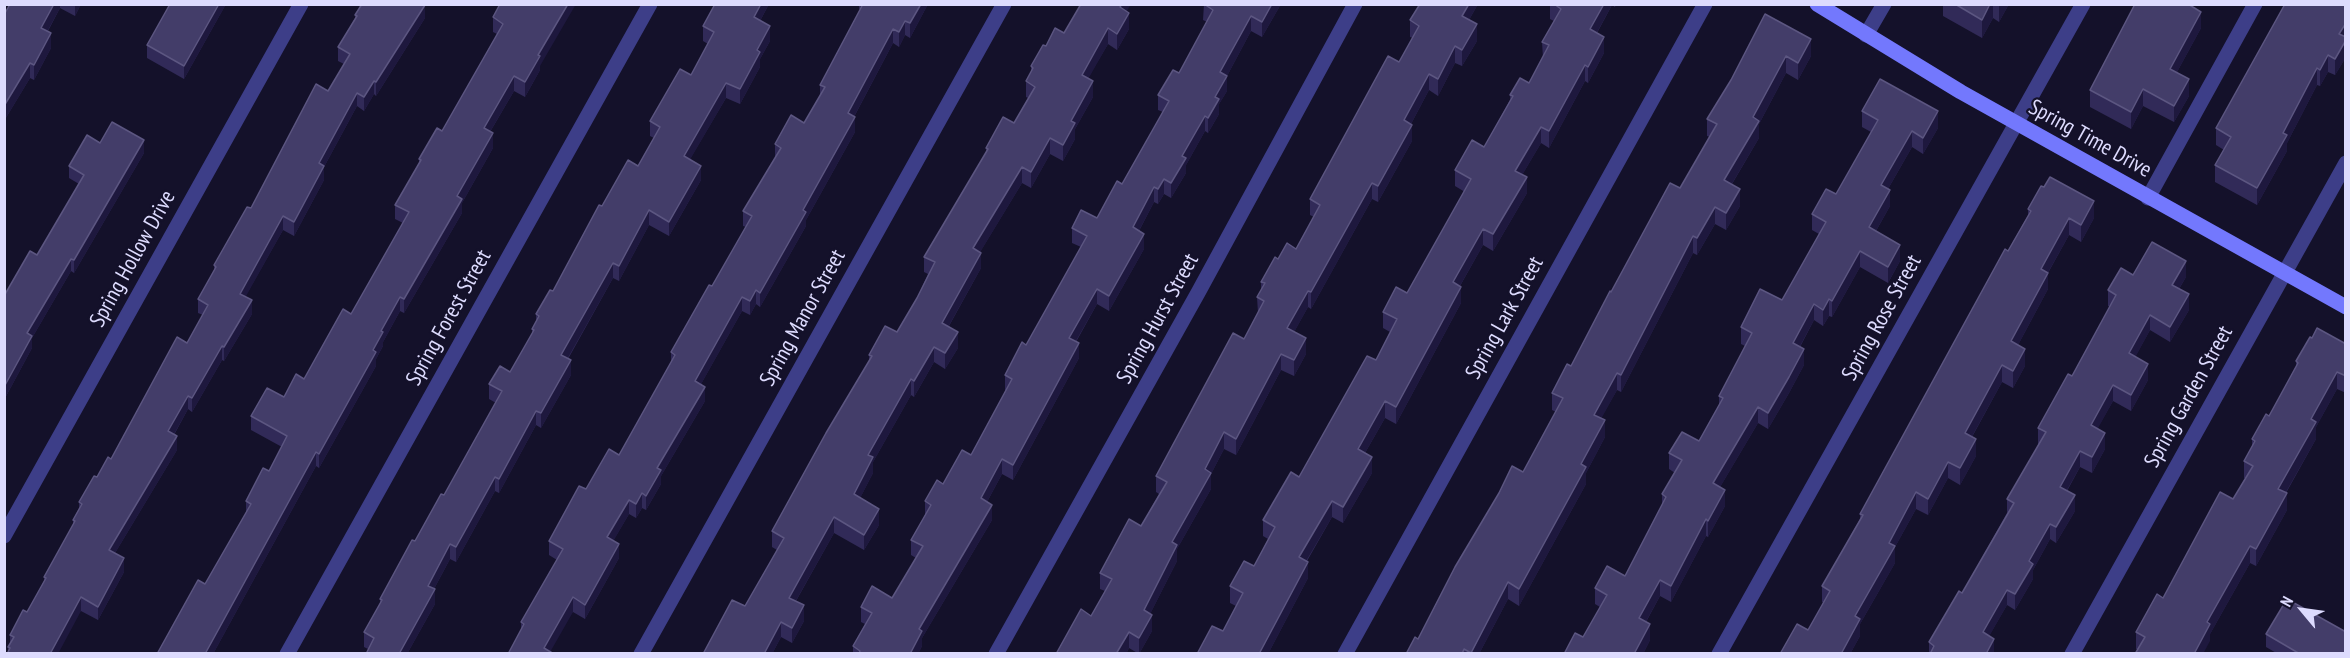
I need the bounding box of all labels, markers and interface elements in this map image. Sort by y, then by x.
street label: Spring Time Drive [2024,94,2156,184]
street label: Spring Hollow Drive [85,186,181,332]
street label: Spring Manor Street [755,245,851,391]
street label: Spring Forest Street [401,246,497,390]
street label: Spring Hurst Street [1111,249,1205,389]
street label: Spring Rose Street [1837,251,1927,385]
street label: Spring Lark Street [1460,252,1550,384]
street label: Spring Garden Street [2139,322,2239,472]
north arrow [2272,580,2332,640]
text: N [2275,593,2297,610]

